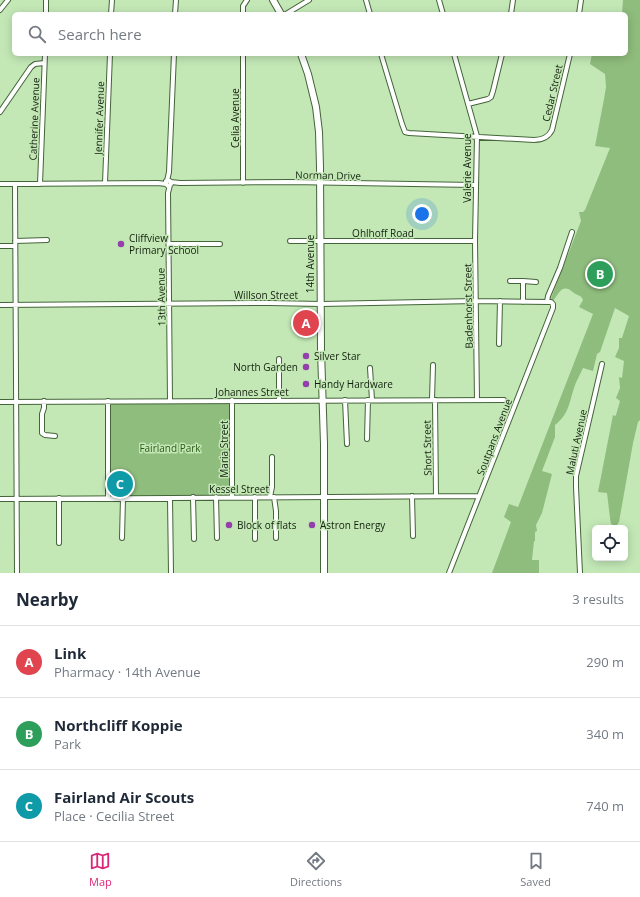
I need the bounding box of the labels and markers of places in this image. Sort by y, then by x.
place label: Cliffview Primary School [129,231,199,257]
marker: Cliffview Primary School [116,239,126,249]
pin: B [587,259,613,289]
pin: A [293,308,319,338]
place label: Silver Star [314,349,361,363]
marker: Silver Star [301,351,311,361]
place label: North Garden [233,360,298,374]
marker: North Garden [301,362,311,372]
place label: Handy Hardware [314,377,393,391]
marker: Handy Hardware [301,379,311,389]
pin: C [107,469,133,499]
place label: Block of flats [237,518,297,532]
place label: Astron Energy [320,518,386,532]
marker: Block of flats [224,520,234,530]
marker: Astron Energy [307,520,317,530]

